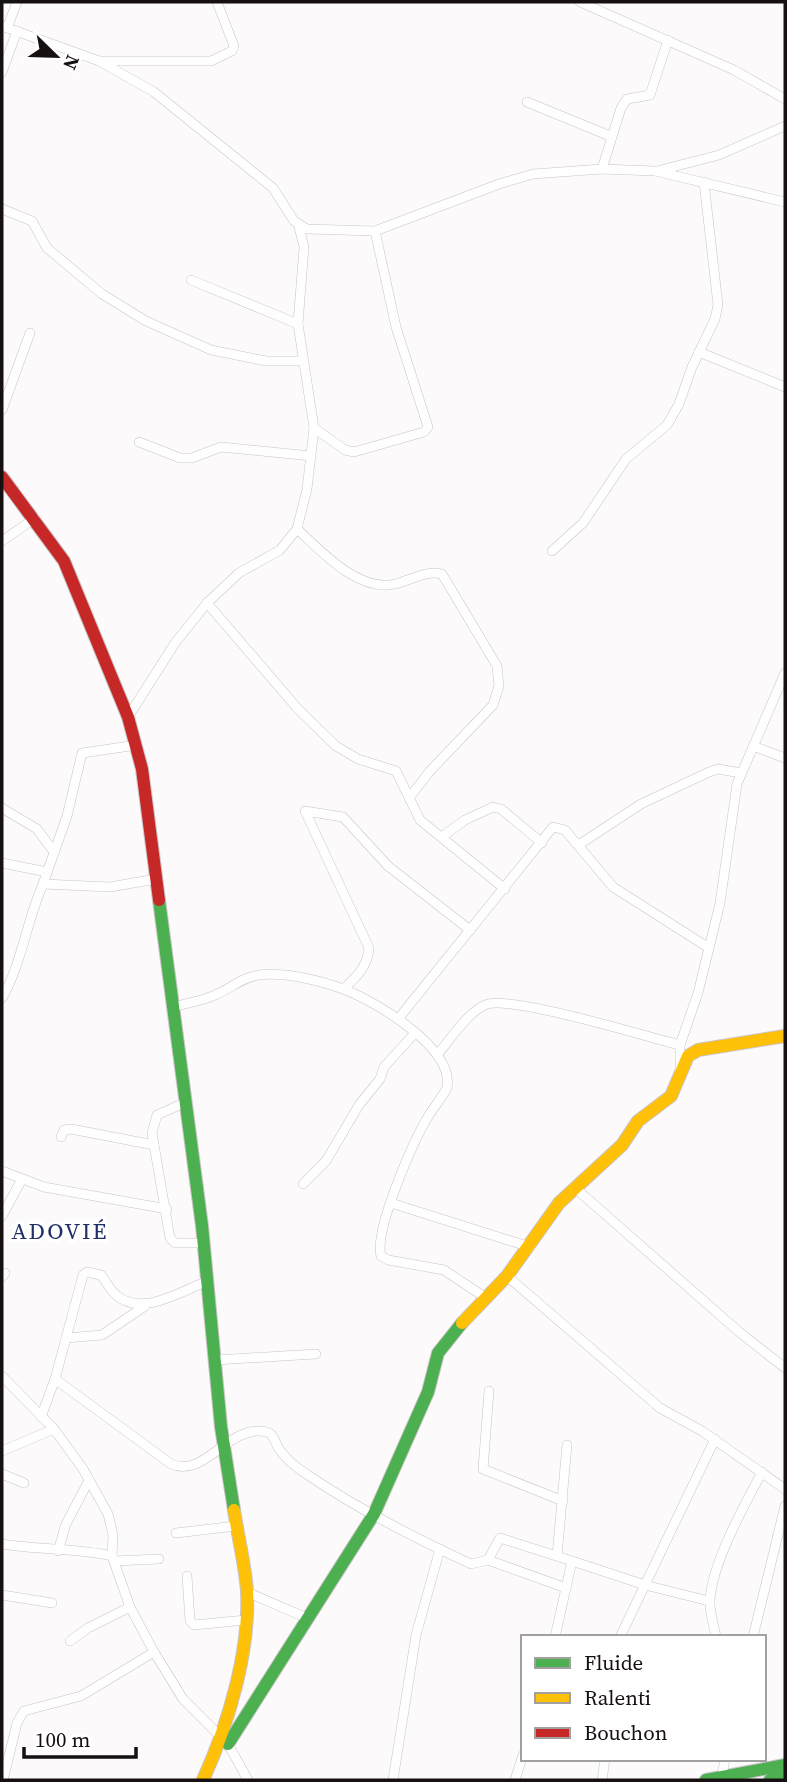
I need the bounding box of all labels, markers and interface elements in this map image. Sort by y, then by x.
north arrow [21,21,91,91]
text: N [57,51,86,74]
district label: ADOVIÉ [12,1215,108,1247]
legend [521,1635,766,1761]
text: Fluide [584,1648,643,1677]
text: Ralenti [584,1683,651,1712]
scale bar [24,1716,136,1760]
text: Bouchon [584,1718,668,1747]
text: 100 m [35,1725,90,1754]

